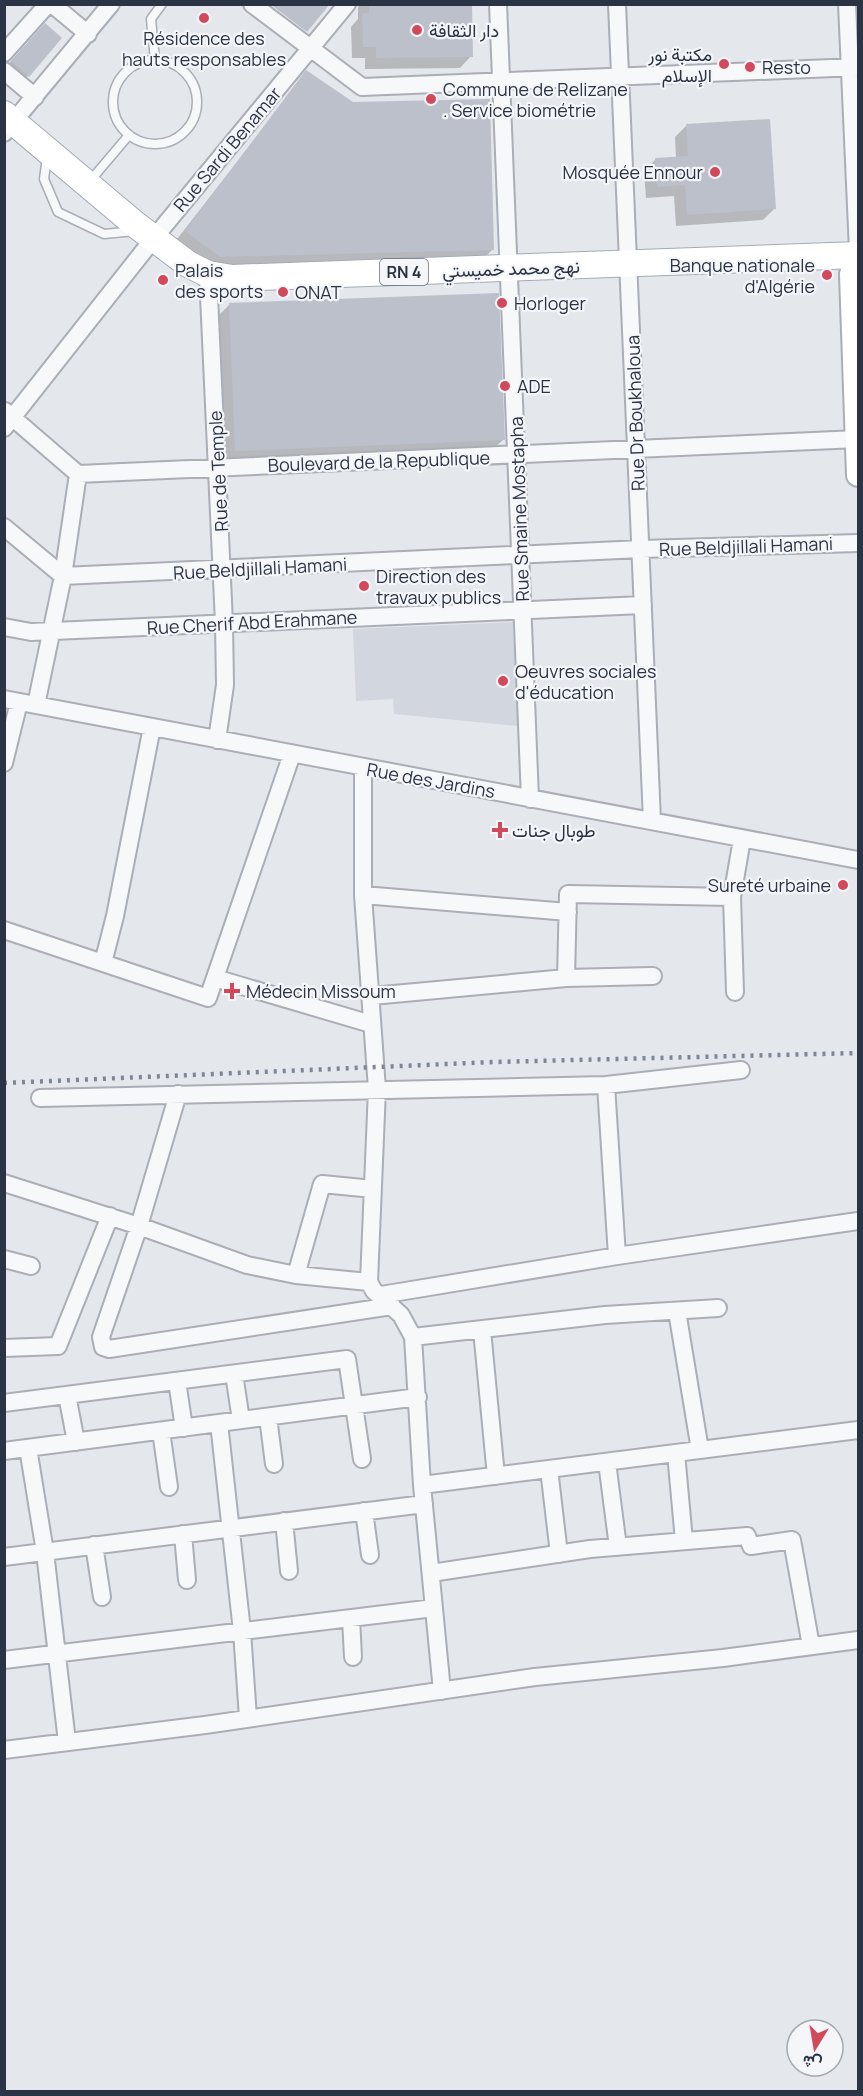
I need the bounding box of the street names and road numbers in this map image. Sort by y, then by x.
street label: Rue Sardi Benamar [168,81,287,216]
street label: نهج محمد خميستي [442,254,580,286]
road number: RN 4 [380,259,428,285]
street label: Rue Dr Boukhaloua [620,335,650,491]
street label: Rue de Temple [203,410,233,532]
street label: Rue Smaine Mostapha [504,416,534,602]
street label: Boulevard de la Republique [267,445,491,477]
street label: Rue Beldjillali Hamani [659,531,833,561]
street label: Rue Beldjillali Hamani [172,551,348,585]
street label: Rue Cherif Abd Erahmane [146,605,358,639]
street label: Rue des Jardins [365,757,497,803]

